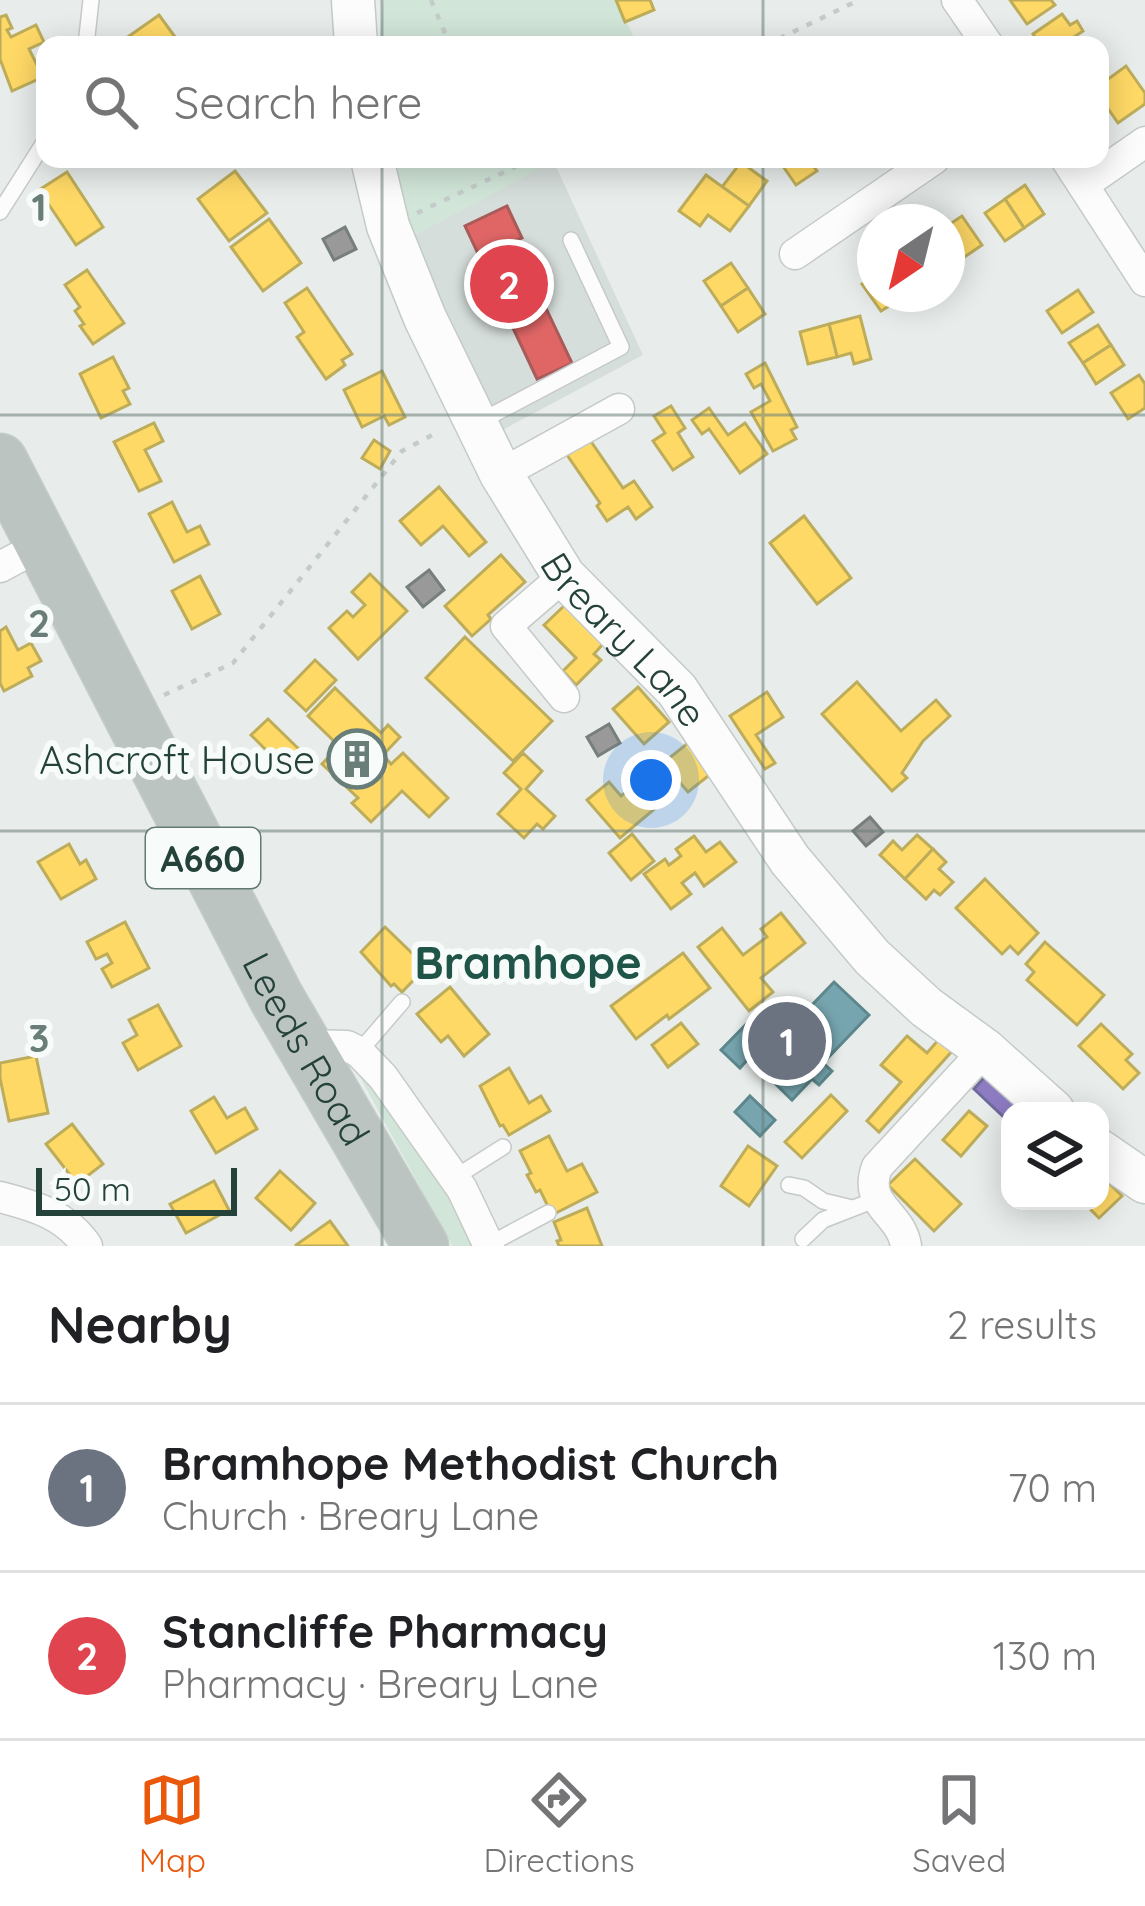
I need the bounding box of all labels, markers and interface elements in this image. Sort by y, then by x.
search box [36,36,1109,168]
icon: search [78,69,144,135]
text: Search here [174,74,422,130]
text: 1 [31,182,47,231]
north arrow [857,204,965,312]
pin: 2 [470,239,548,329]
street label: Breary Lane [531,543,719,735]
text: 2 [28,598,50,647]
building icon: Ashcroft House [326,728,388,790]
place label: Ashcroft House [39,735,315,784]
your location [621,750,681,810]
road number: A660 [146,828,260,888]
district label: Bramhope [414,934,642,990]
street label: Leeds Road [233,944,381,1154]
pin: 1 [748,996,826,1086]
text: 3 [29,1013,49,1062]
map controls [1001,1102,1109,1210]
button: layers [1001,1102,1109,1210]
scale bar [36,1162,237,1215]
text: 50 m [54,1168,131,1209]
text: Nearby [48,1292,232,1356]
text: 2 results [947,1300,1097,1349]
text: Bramhope Methodist Church [162,1435,779,1491]
text: 1 [79,1463,95,1512]
text: 70 m [1008,1463,1097,1512]
text: Church · Breary Lane [162,1491,539,1540]
text: Stancliffe Pharmacy [162,1603,608,1659]
text: 2 [76,1631,98,1680]
text: 130 m [993,1631,1097,1680]
text: Pharmacy · Breary Lane [162,1659,599,1708]
tab: Map [139,1767,206,1880]
tab: Directions [483,1767,635,1880]
tab: Saved [912,1767,1006,1880]

